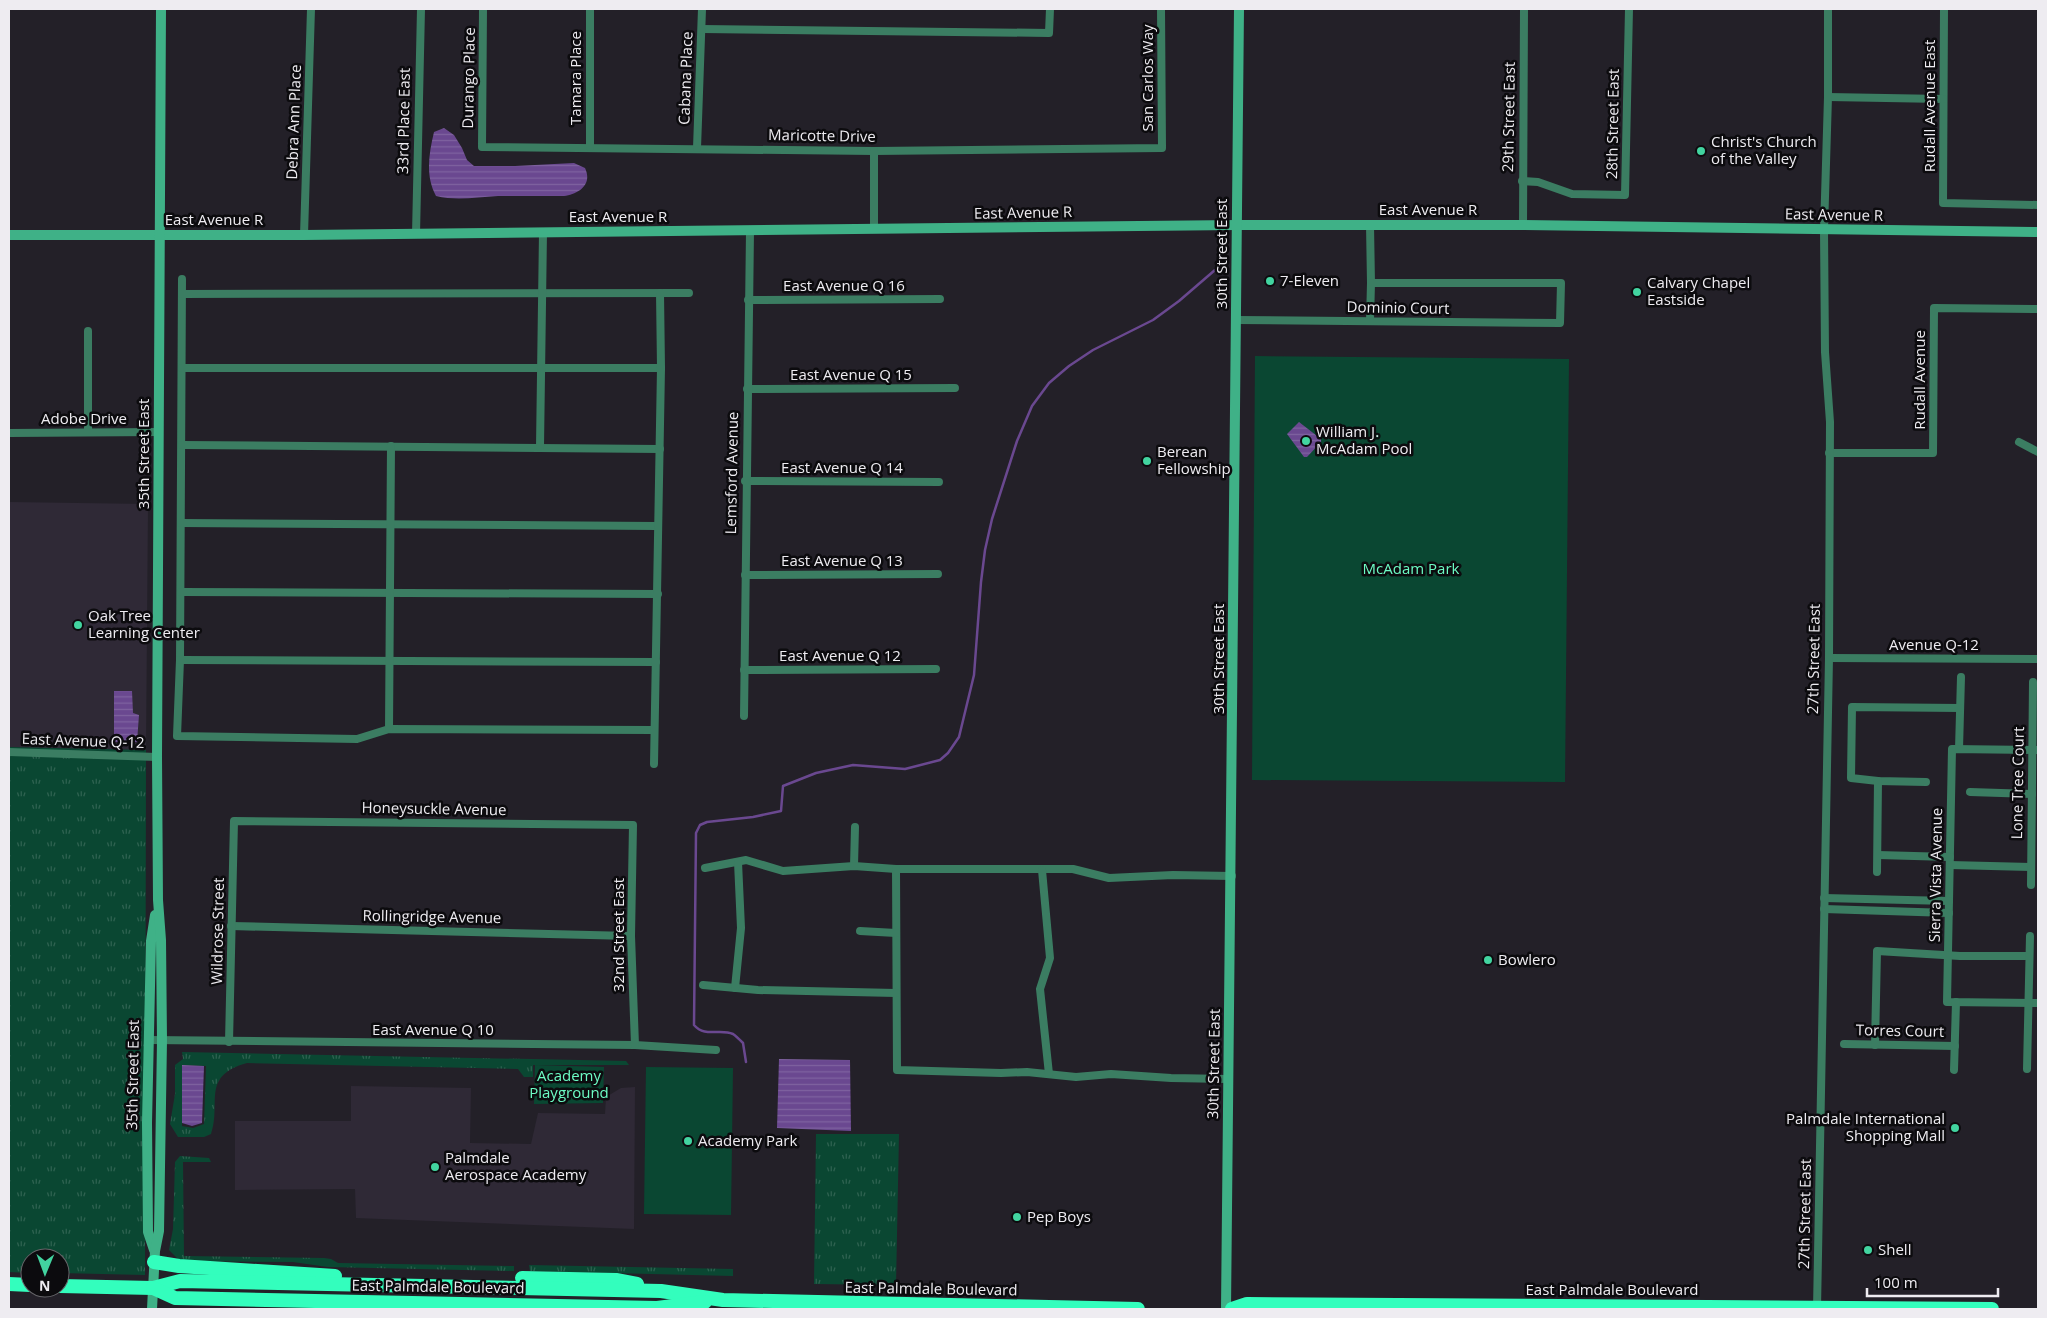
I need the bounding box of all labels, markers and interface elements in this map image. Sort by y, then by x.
street label: San Carlos Way [1137,24,1157,132]
street label: Durango Place [457,27,479,129]
street label: Tamara Place [565,31,585,125]
street label: Cabana Place [673,31,697,125]
street label: Rudall Avenue East [1919,40,1939,172]
street label: 29th Street East [1497,62,1519,172]
street label: Debra Ann Place [281,64,305,180]
street label: 33rd Place East [392,68,414,174]
street label: 28th Street East [1601,69,1623,179]
street label: Maricotte Drive [768,124,876,146]
place label: Christ's Church of the Valley [1711,131,1817,168]
marker: Christ's Church of the Valley [1695,145,1707,157]
street label: 30th Street East [1211,199,1231,309]
street label: East Avenue R [1379,199,1478,219]
street label: East Avenue R [974,201,1073,223]
street label: East Avenue R [1785,203,1884,225]
street label: East Avenue R [569,206,668,226]
street label: East Avenue R [165,209,264,229]
place label: 7-Eleven [1280,270,1339,290]
place label: Calvary Chapel Eastside [1647,272,1750,309]
street label: East Avenue Q 16 [783,275,905,295]
marker: 7-Eleven [1264,275,1276,287]
marker: Calvary Chapel Eastside [1631,286,1643,298]
street label: Dominio Court [1347,296,1450,318]
street label: Rudall Avenue [1909,330,1929,430]
street label: East Avenue Q 15 [790,364,912,384]
street label: 35th Street East [133,399,153,509]
street label: Adobe Drive [41,408,127,428]
street label: Lemsford Avenue [720,411,742,535]
place label: William J. McAdam Pool [1316,421,1412,458]
marker: William J. McAdam Pool [1300,435,1312,447]
place label: Berean Fellowship [1157,441,1231,478]
marker: Berean Fellowship [1141,455,1153,467]
street label: East Avenue Q 14 [781,457,903,477]
street label: East Avenue Q 13 [781,550,903,570]
park label: McAdam Park [1363,558,1460,578]
street label: 30th Street East [1208,604,1228,714]
street label: 27th Street East [1802,604,1824,714]
place label: Oak Tree Learning Center [88,605,200,642]
marker: Oak Tree Learning Center [72,619,84,631]
street label: Avenue Q-12 [1889,634,1979,654]
street label: East Avenue Q 12 [779,645,901,665]
street label: Lone Tree Court [2006,726,2028,839]
street label: East Avenue Q-12 [21,728,145,752]
street label: Honeysuckle Avenue [361,797,507,819]
street label: Sierra Vista Avenue [1924,808,1946,942]
street label: Wildrose Street [206,877,228,985]
street label: 32nd Street East [608,878,628,992]
street label: Rollingridge Avenue [362,905,502,927]
place label: Bowlero [1498,949,1556,969]
marker: Bowlero [1482,954,1494,966]
street label: 30th Street East [1202,1009,1224,1119]
street label: East Avenue Q 10 [372,1019,494,1039]
street label: Torres Court [1856,1019,1944,1041]
street label: 35th Street East [121,1020,143,1130]
park label: Academy Playground [529,1065,609,1102]
place label: Palmdale International Shopping Mall [1786,1108,1945,1145]
marker: Palmdale International Shopping Mall [1949,1122,1961,1134]
place label: Academy Park [698,1130,797,1150]
marker: Academy Park [682,1135,694,1147]
place label: Palmdale Aerospace Academy [445,1147,587,1184]
street label: 27th Street East [1793,1159,1815,1269]
marker: Palmdale Aerospace Academy [429,1161,441,1173]
place label: Pep Boys [1027,1206,1091,1226]
marker: Pep Boys [1011,1211,1023,1223]
place label: Shell [1878,1239,1911,1259]
marker: Shell [1862,1244,1874,1256]
north arrow [20,1248,70,1298]
scale bar [1867,1266,1998,1298]
text: 100 m [1874,1272,1918,1292]
street label: East Palmdale Boulevard [351,1274,525,1298]
street label: East Palmdale Boulevard [844,1276,1018,1300]
text: N [39,1277,51,1296]
street label: East Palmdale Boulevard [1526,1279,1698,1299]

